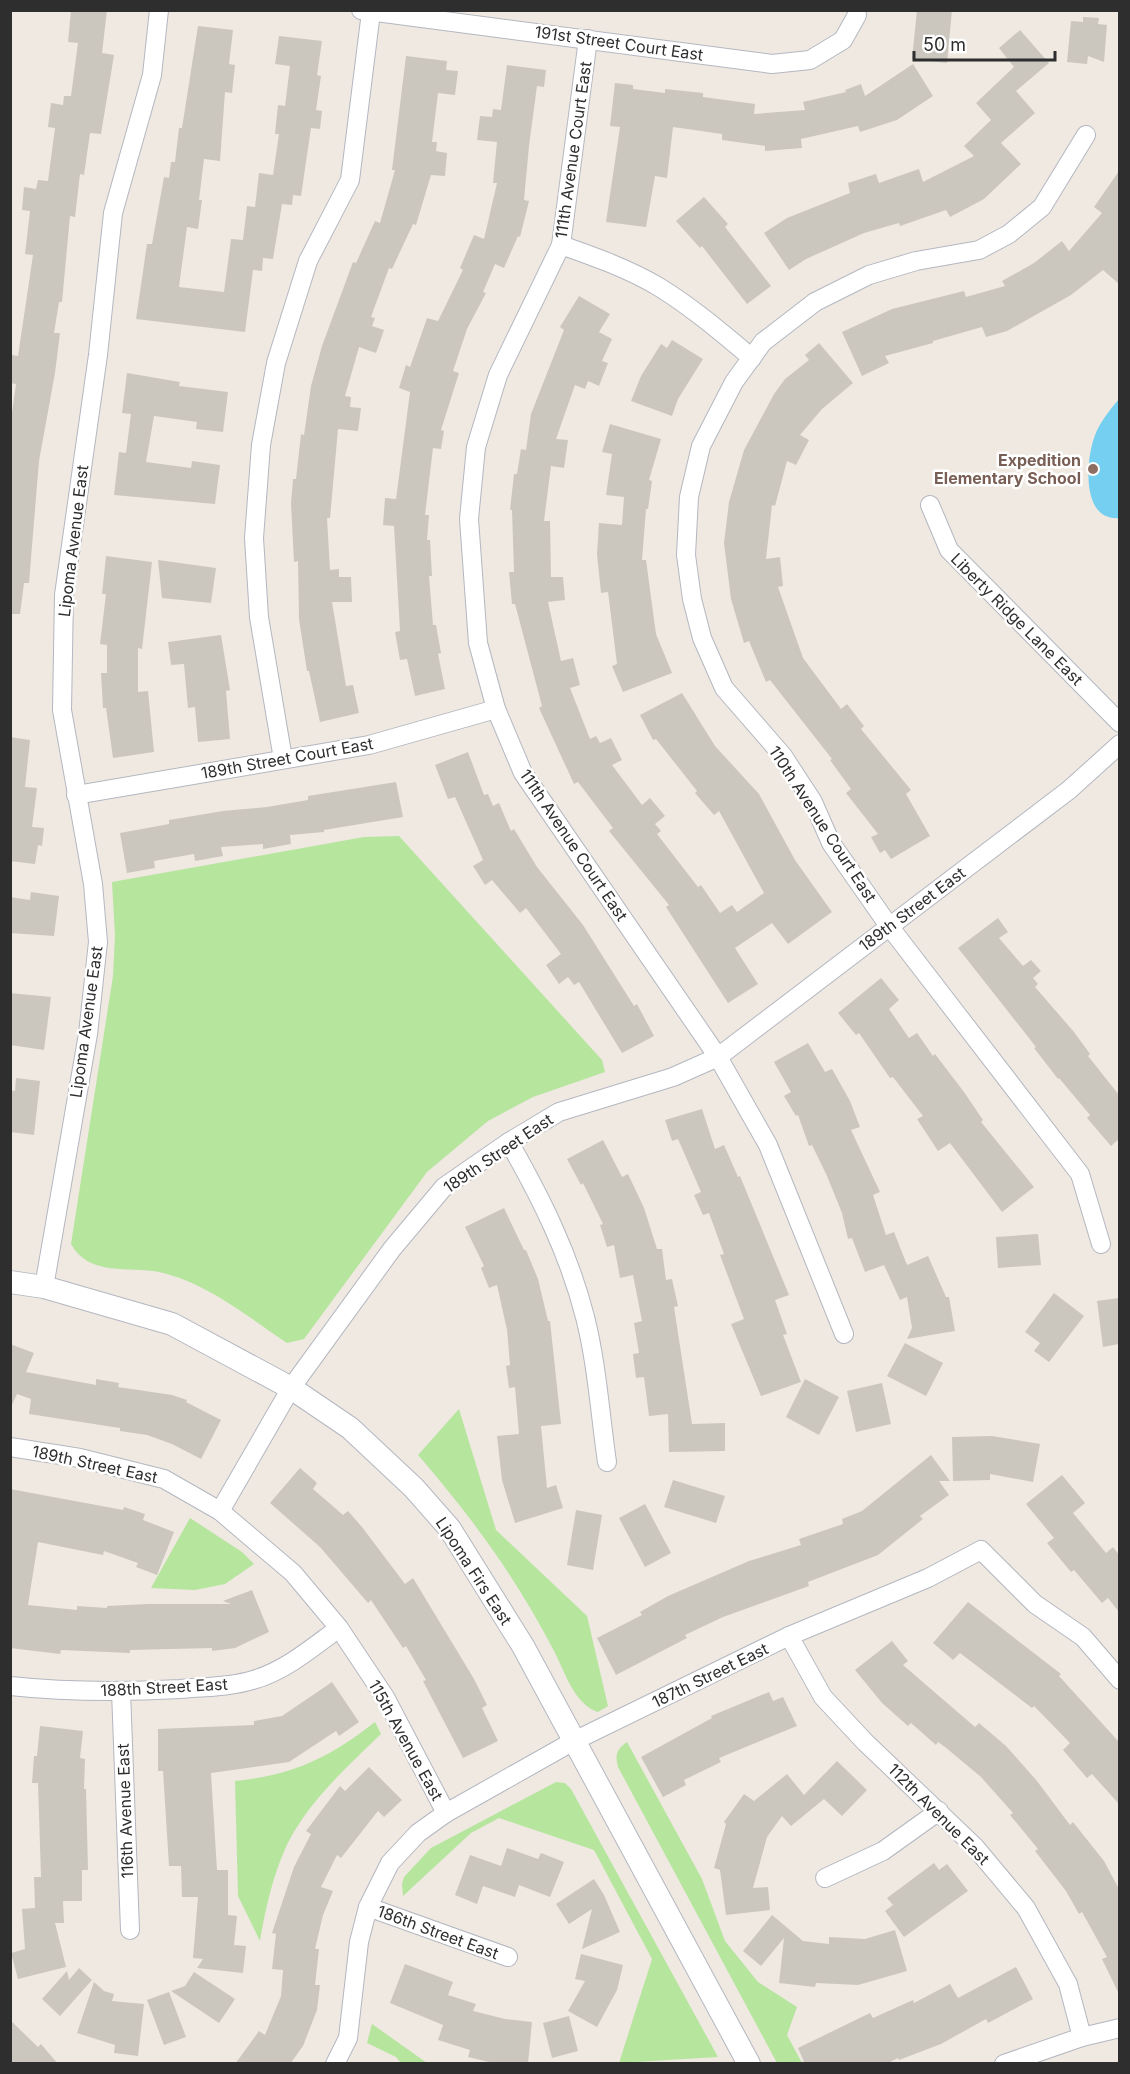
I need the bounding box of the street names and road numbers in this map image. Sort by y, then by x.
street label: 191st Street Court East [534,21,704,65]
street label: 111th Avenue Court East [551,60,595,240]
street label: Lipoma Avenue East [54,464,92,618]
street label: Liberty Ridge Lane East [947,549,1087,689]
street label: 189th Street Court East [199,733,375,783]
street label: 110th Avenue Court East [765,742,881,906]
street label: 111th Avenue Court East [516,765,632,925]
street label: 189th Street East [855,863,969,955]
street label: Lipoma Avenue East [65,945,107,1099]
street label: 189th Street East [439,1109,557,1197]
street label: 189th Street East [30,1441,160,1487]
street label: Lipoma Firs East [432,1513,516,1629]
street label: 187th Street East [649,1638,771,1712]
street label: 188th Street East [100,1674,228,1700]
street label: 115th Avenue East [365,1676,447,1804]
street label: 116th Avenue East [113,1743,137,1879]
street label: 112th Avenue East [884,1759,994,1869]
street label: 186th Street East [375,1901,501,1963]

